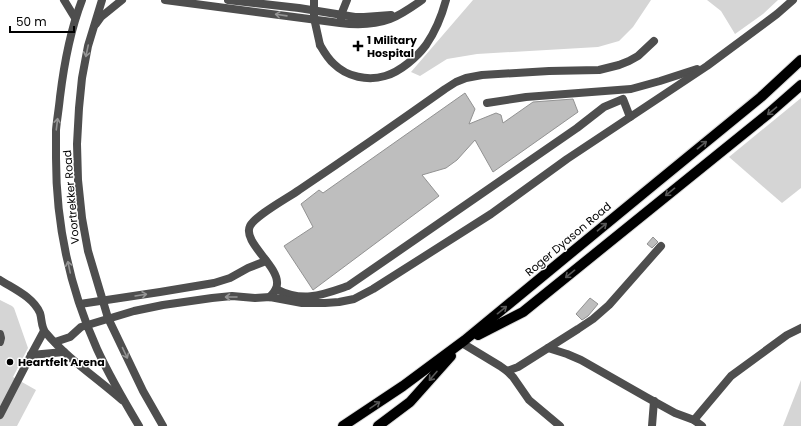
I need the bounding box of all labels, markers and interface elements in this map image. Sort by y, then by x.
scale bar [10,8,74,34]
one-way arrow [275,11,288,19]
text: 50 m [16,13,47,30]
place label: 1 Military Hospital [367,32,417,61]
marker: 1 Military Hospital [352,40,364,52]
one-way arrow [83,44,91,57]
one-way arrow [766,106,777,115]
one-way arrow [53,118,61,131]
one-way arrow [697,140,708,149]
street label: Voortrekker Road [59,149,83,245]
one-way arrow [665,188,676,196]
street label: Roger Dyason Road [522,198,614,280]
one-way arrow [597,223,607,232]
one-way arrow [65,261,73,274]
one-way arrow [564,270,575,278]
one-way arrow [134,291,147,299]
one-way arrow [225,293,238,301]
one-way arrow [496,305,507,314]
one-way arrow [122,347,129,359]
place label: Heartfelt Arena [18,354,105,370]
marker: Heartfelt Arena [5,357,15,367]
one-way arrow [429,371,438,381]
one-way arrow [369,400,381,408]

